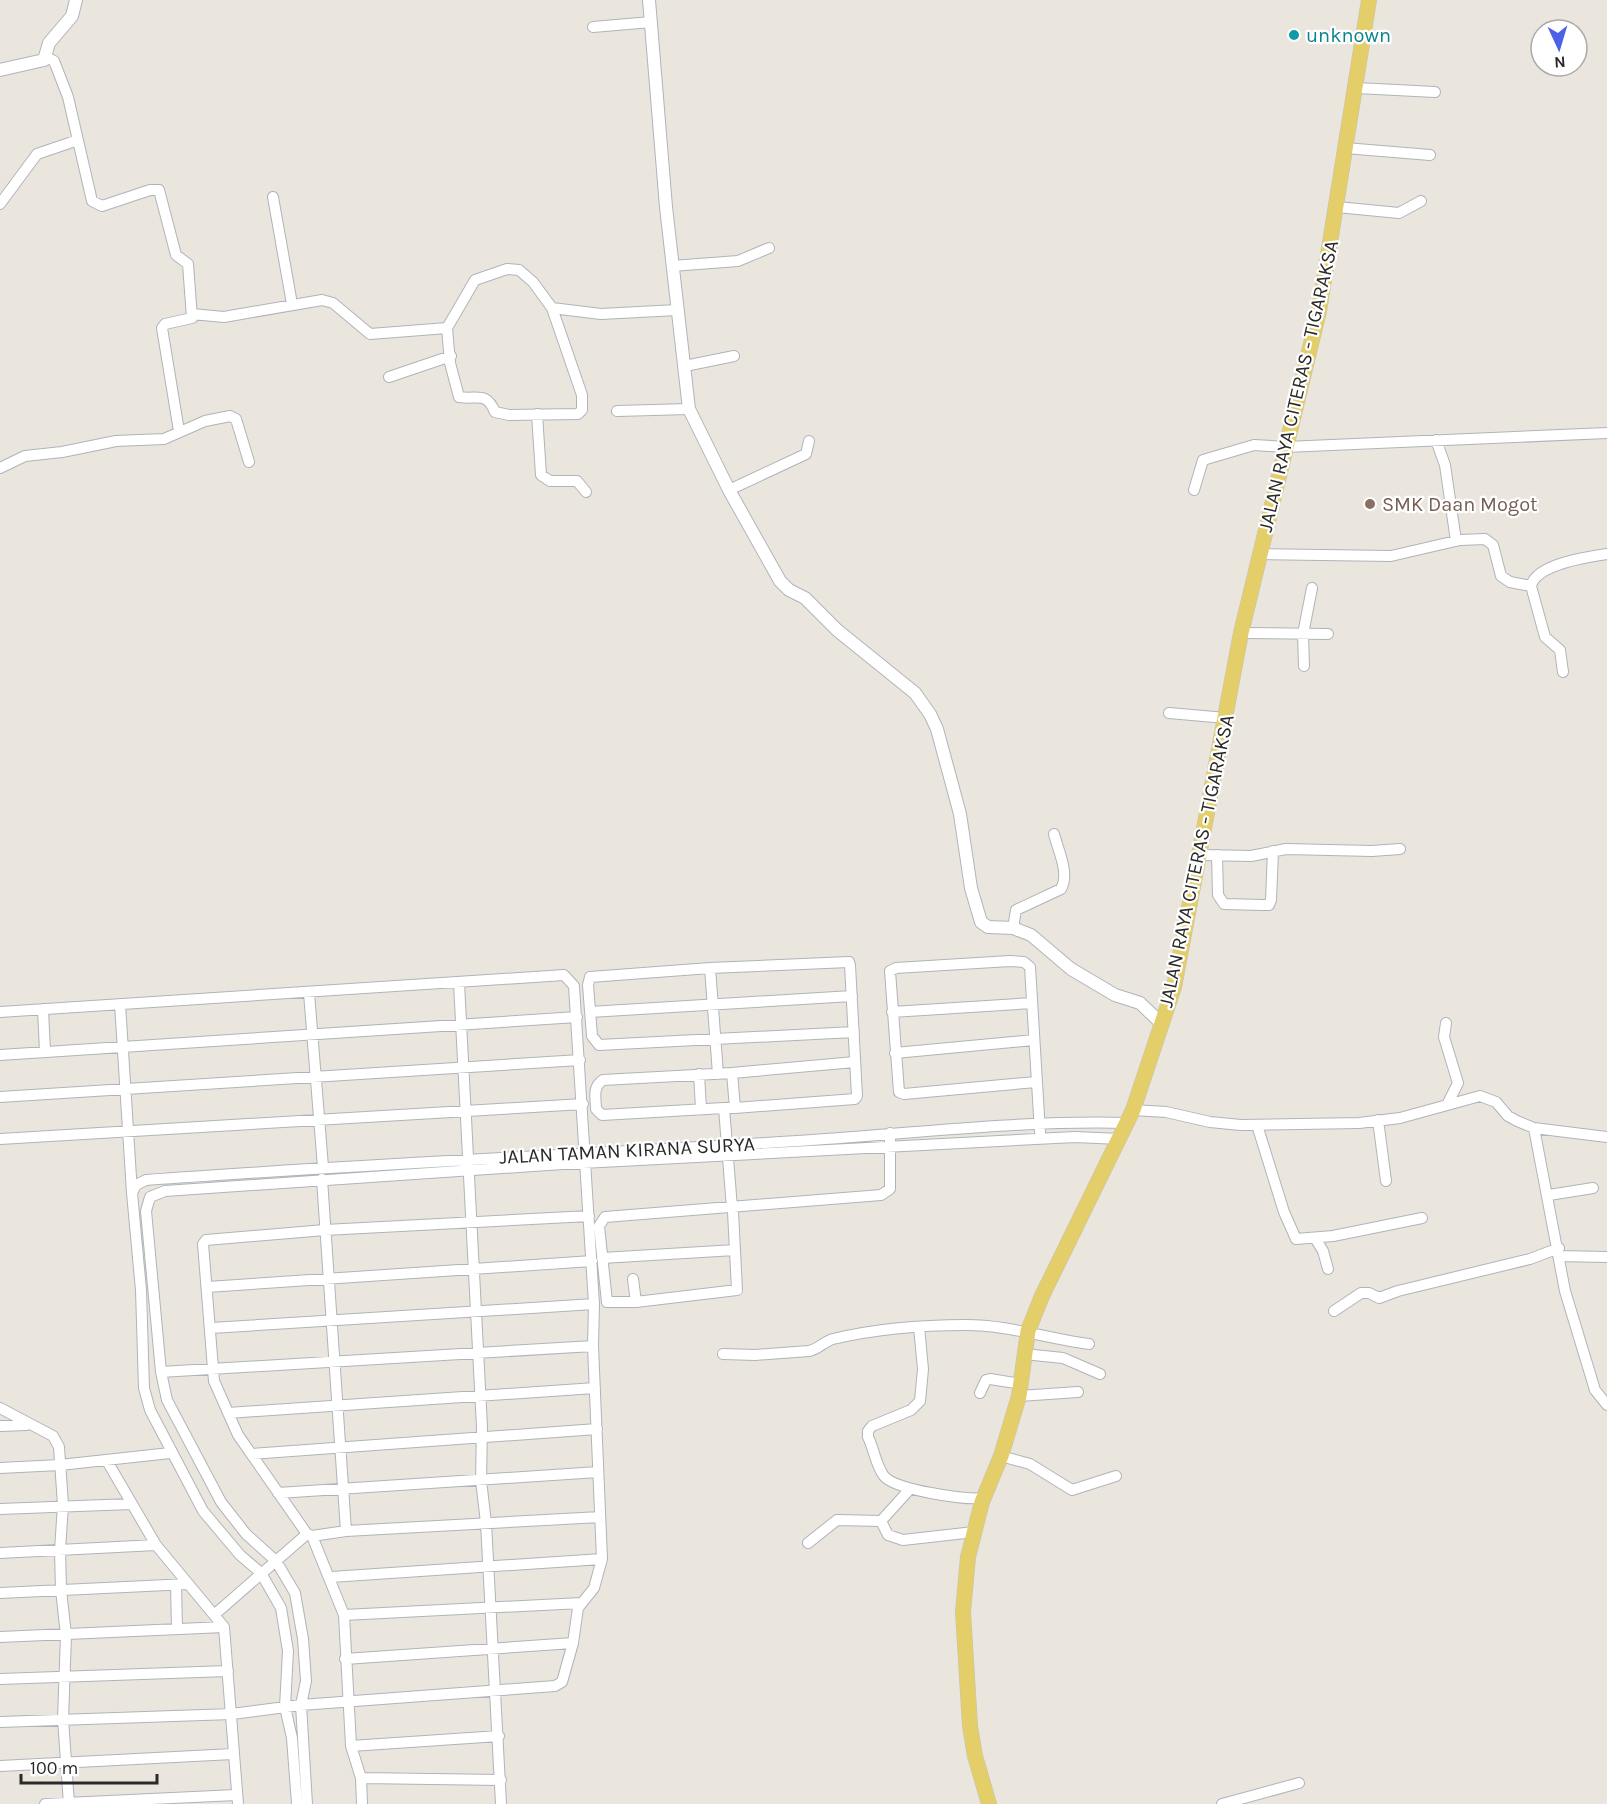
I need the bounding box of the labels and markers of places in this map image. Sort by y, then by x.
place label: unknown [1306,24,1391,47]
marker: unknown [1287,28,1301,42]
place label: SMK Daan Mogot [1382,493,1538,516]
marker: SMK Daan Mogot [1363,497,1377,511]

